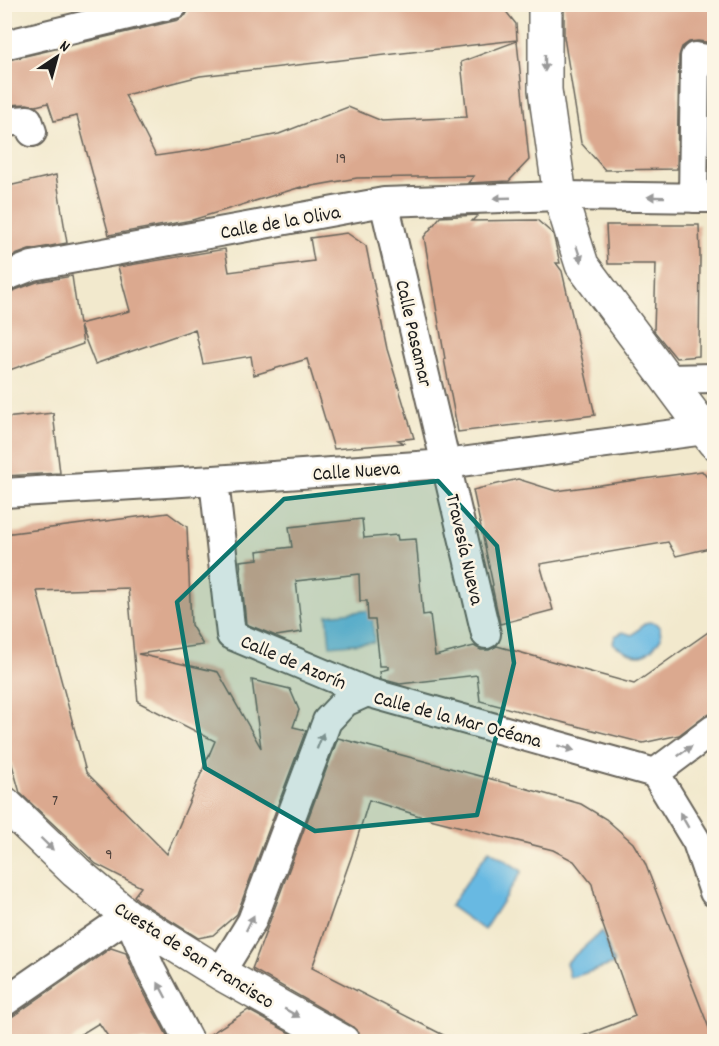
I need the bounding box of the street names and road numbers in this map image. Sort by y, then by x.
street label: Calle de la Oliva [218,200,343,248]
street label: Calle Pasamar [386,277,438,390]
street label: Calle Nueva [312,456,401,490]
street label: Travesía Nueva [437,491,490,608]
street label: Calle de Azorín [235,629,350,699]
street label: Calle de la Mar Océana [370,685,545,757]
street label: Cuesta de San Francisco [108,896,279,1017]

